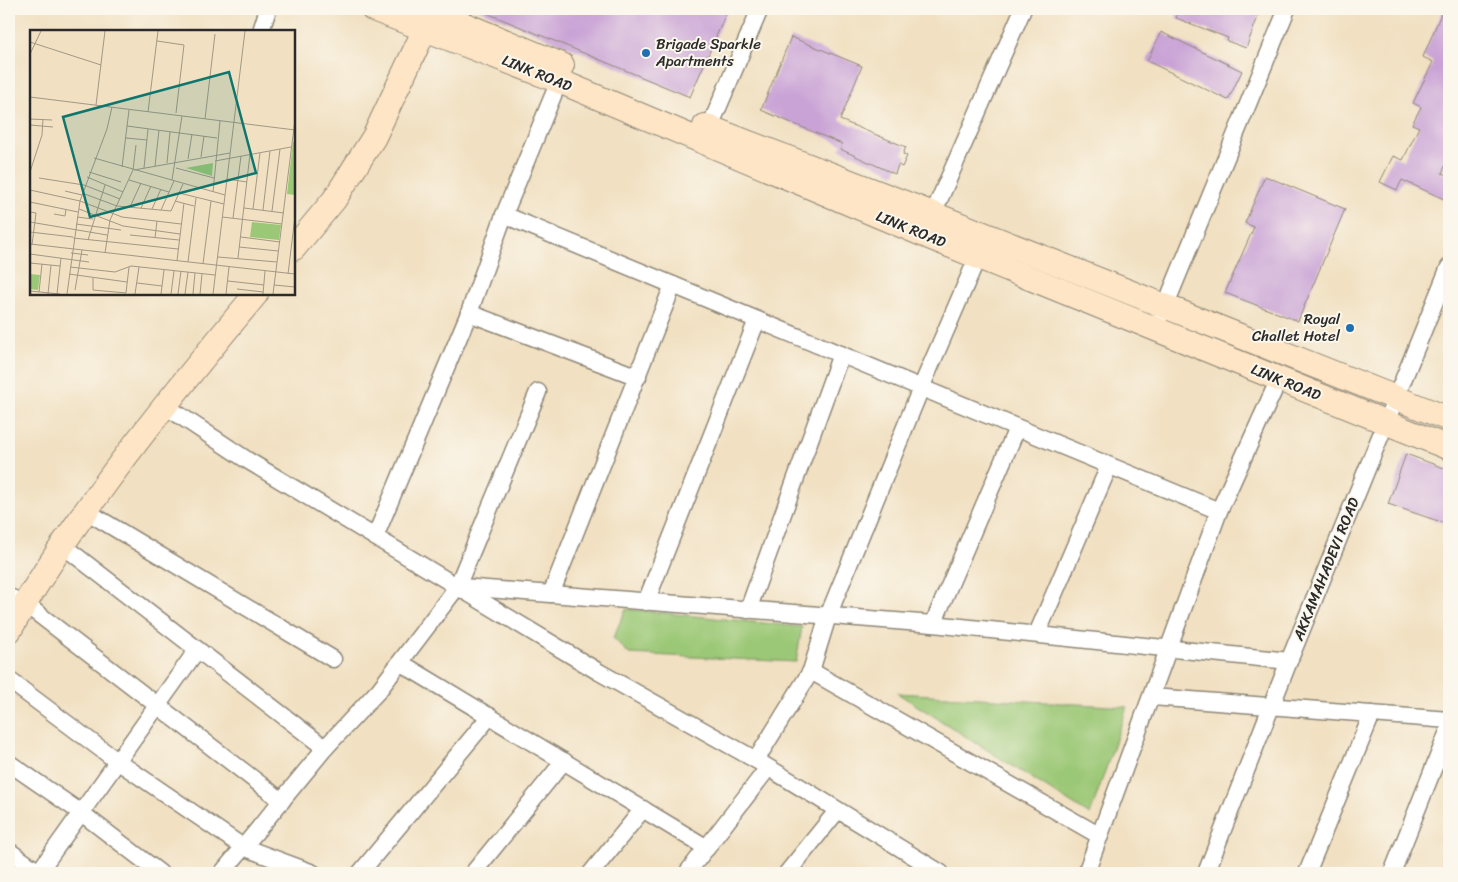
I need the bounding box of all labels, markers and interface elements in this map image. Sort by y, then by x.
inset map [30,30,295,295]
place label: Brigade Sparkle Apartments [655,31,761,74]
street label: LINK ROAD [498,47,576,99]
marker: Brigade Sparkle Apartments [640,47,652,59]
street label: LINK ROAD [872,203,950,255]
place label: Royal Challet Hotel [1252,306,1341,349]
marker: Royal Challet Hotel [1344,322,1356,334]
street label: LINK ROAD [1247,356,1325,408]
street label: AKKAMAHADEVI ROAD [1285,493,1367,645]

